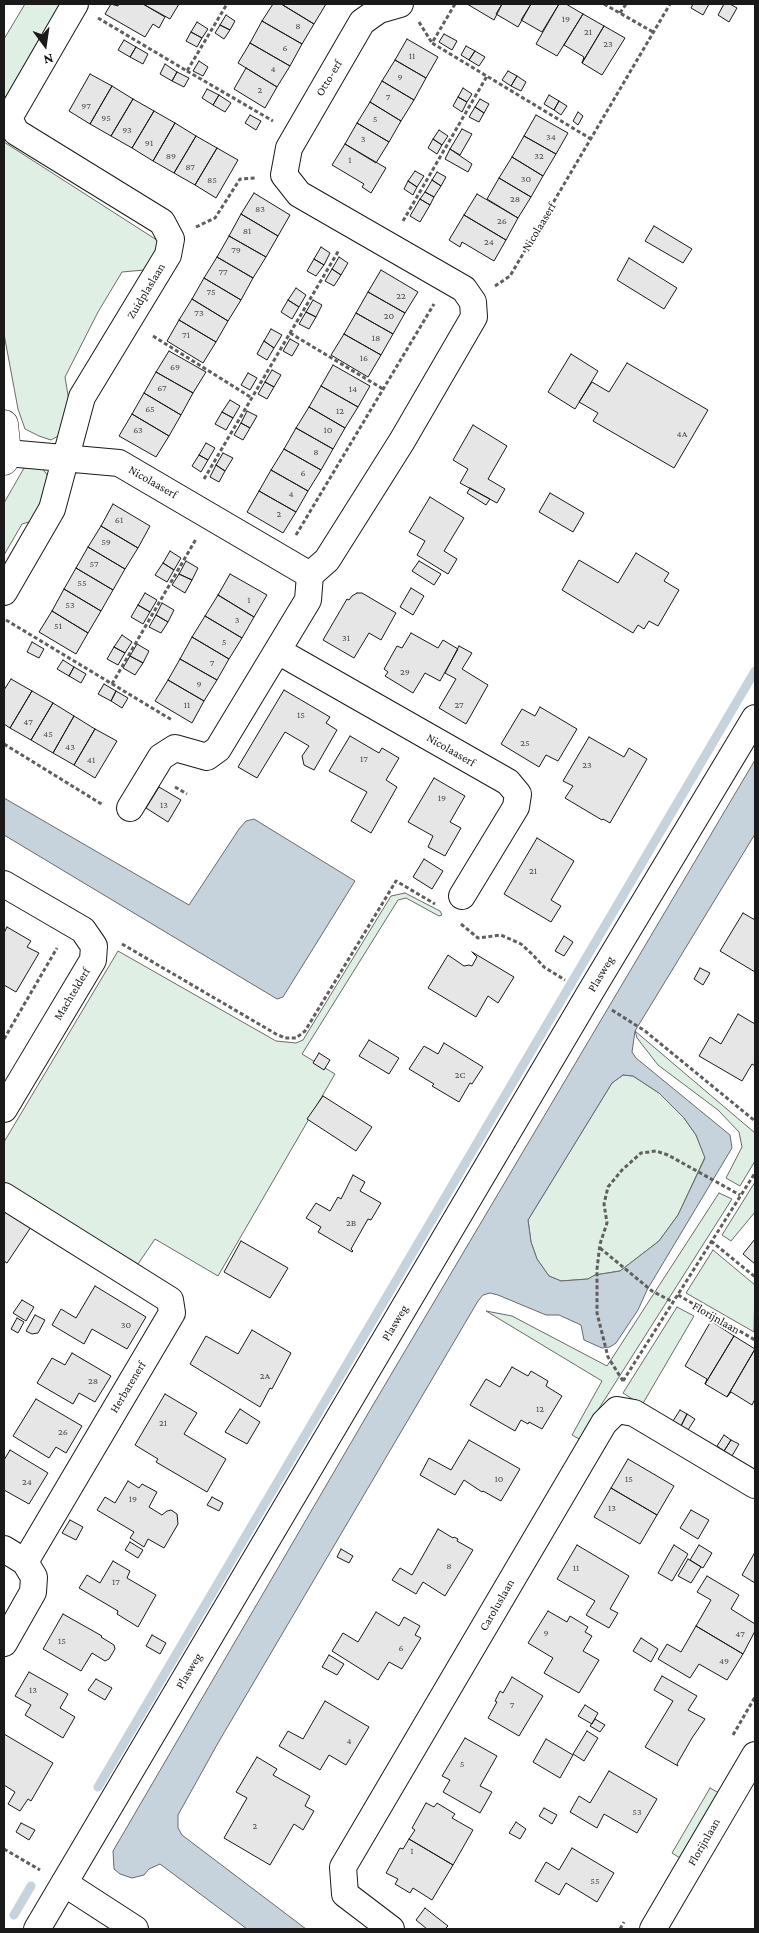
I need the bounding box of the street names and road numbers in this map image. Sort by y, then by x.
street label: Otto-erf [313,57,345,99]
street label: Nicolaaserf [519,200,559,254]
street label: Zuidplaslaan [124,261,168,321]
street label: Nicolaaserf [126,462,180,502]
street label: Nicolaaserf [424,730,478,770]
street label: Plasweg [585,954,617,994]
street label: Machtelderf [51,965,93,1023]
street label: Florijnlaan [690,1299,742,1337]
street label: Plasweg [379,1303,411,1343]
street label: Herbarenerf [107,1358,149,1416]
street label: Caroluslaan [476,1577,518,1633]
street label: Plasweg [173,1651,205,1691]
street label: Florijnlaan [685,1816,723,1868]

